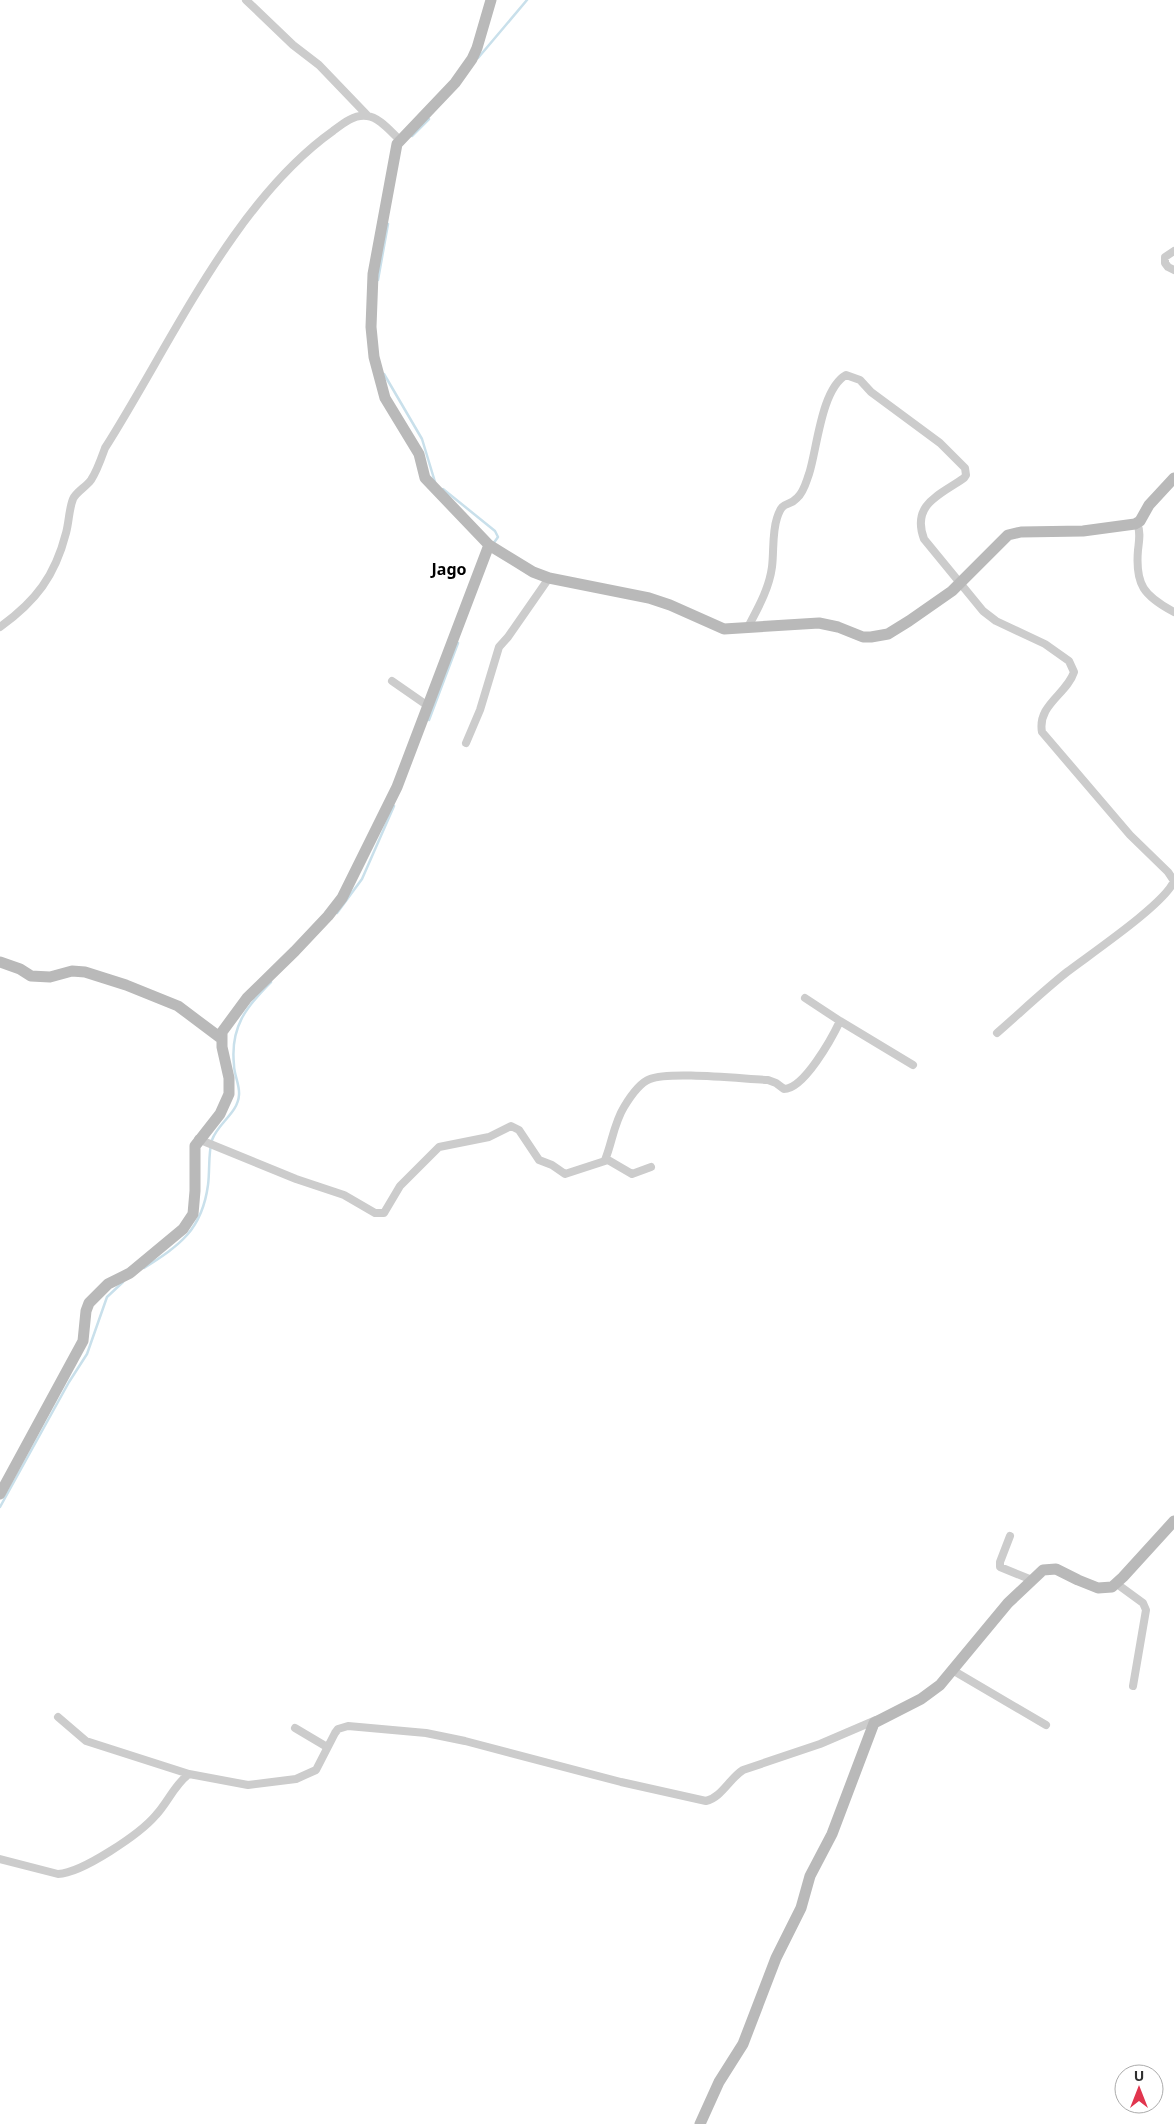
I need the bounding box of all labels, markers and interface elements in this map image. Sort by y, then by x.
district label: Jago [430,558,467,580]
north arrow [1114,2064,1164,2114]
text: U [1134,2066,1144,2085]

